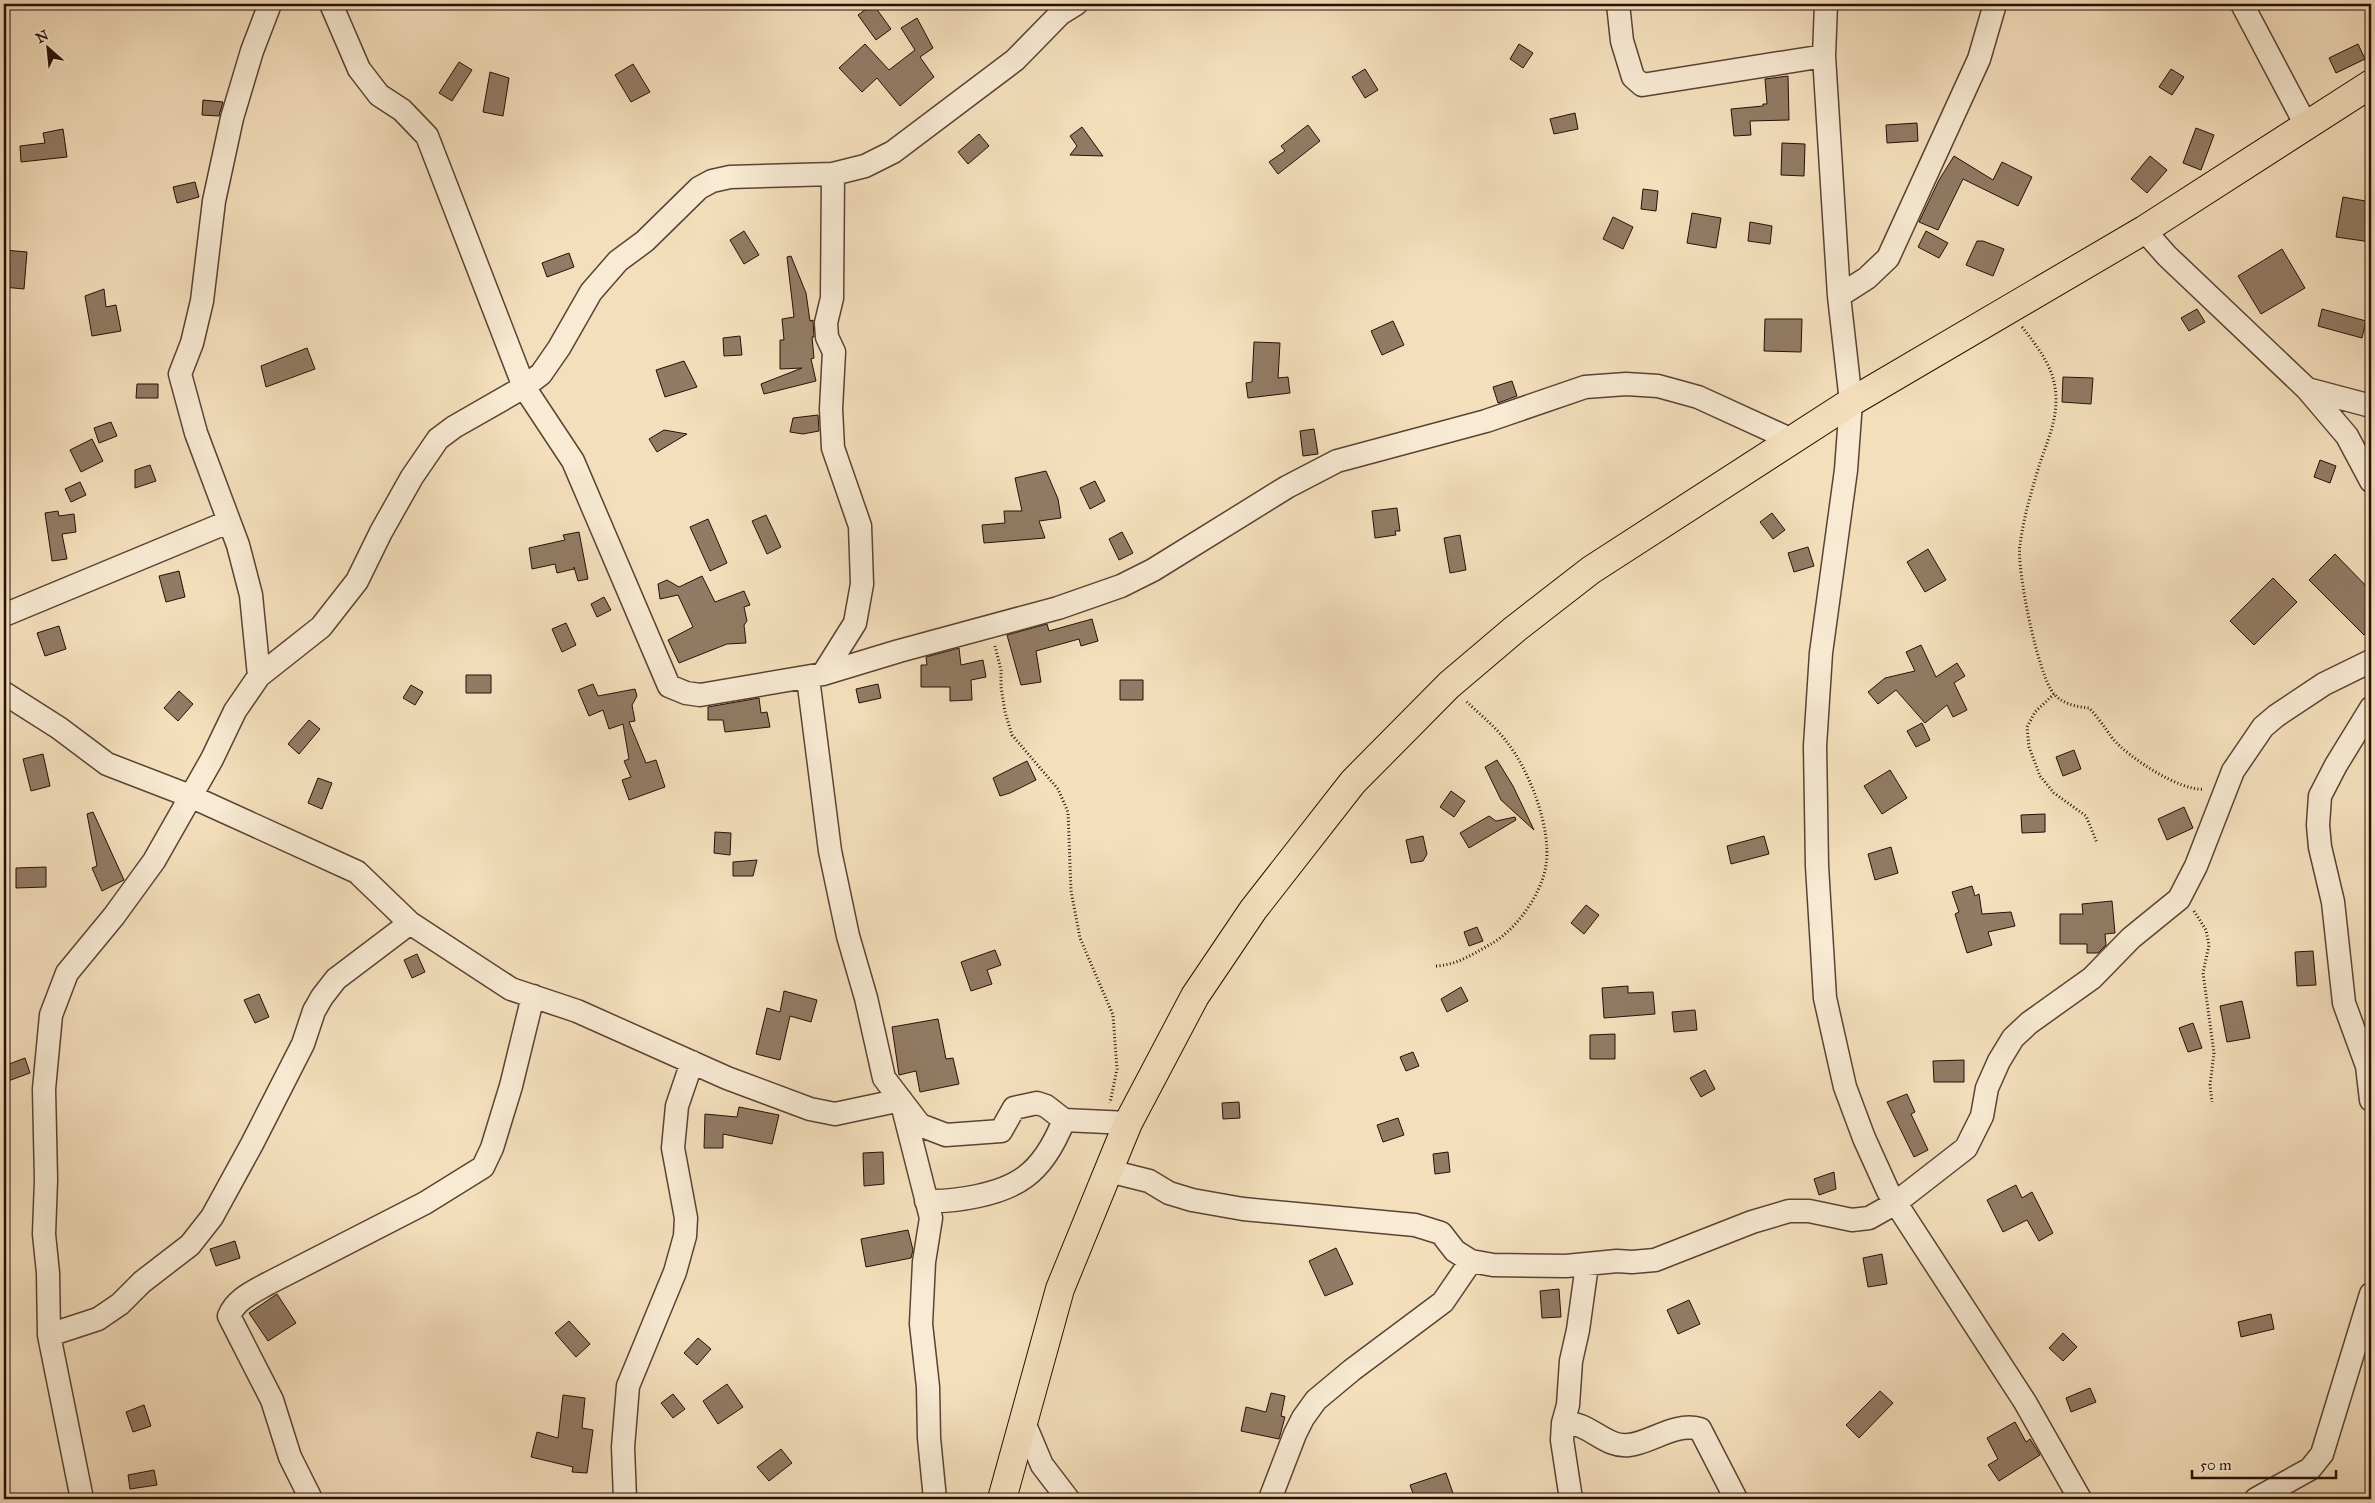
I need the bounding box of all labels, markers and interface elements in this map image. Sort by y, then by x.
north arrow [22,22,72,72]
text: N [33,27,52,47]
scale bar [2192,1448,2336,1480]
text: 50 m [2200,1456,2232,1474]

